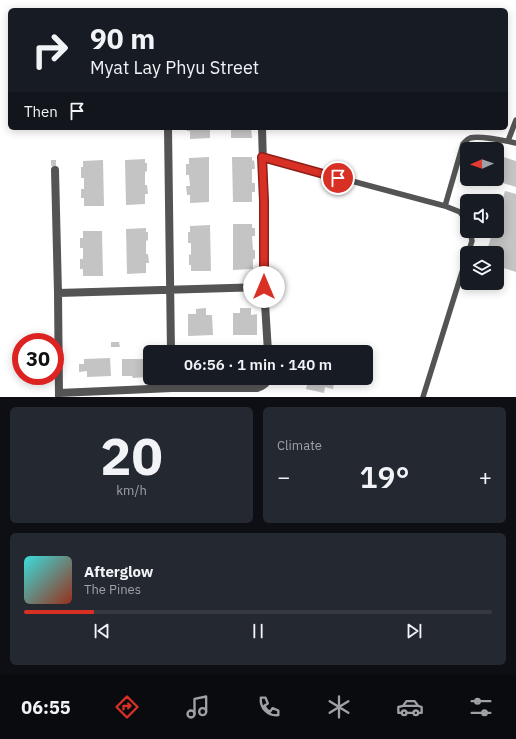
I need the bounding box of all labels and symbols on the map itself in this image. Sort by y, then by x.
north arrow [460,142,504,186]
pin [321,161,355,195]
position arrow [243,266,285,308]
speed limit sign: 30 [12,333,64,385]

